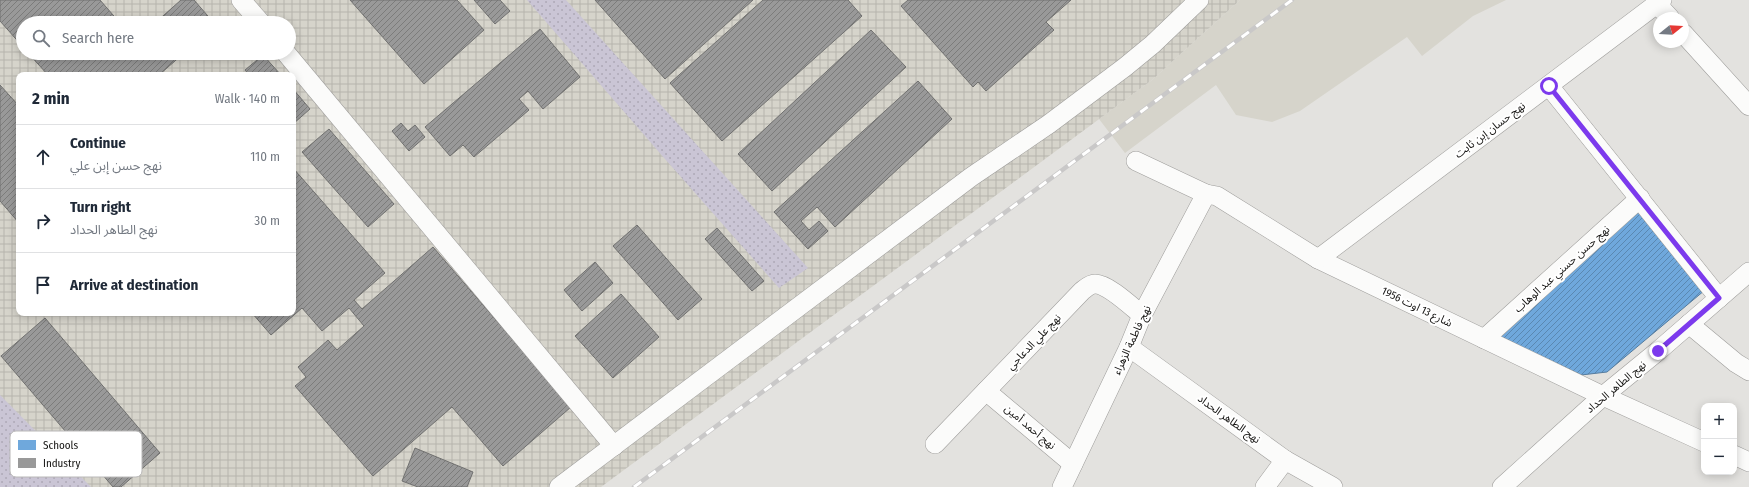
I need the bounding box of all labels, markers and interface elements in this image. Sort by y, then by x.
north arrow [1653,12,1689,48]
search box [16,16,296,60]
icon: search [30,27,52,49]
text: Search here [62,29,134,47]
route start [1540,77,1558,95]
text: 2 min [32,88,70,109]
text: Walk · 140 m [215,91,280,106]
street label: نهج حسان إبن ثابت [1452,99,1529,162]
text: Continue [70,134,126,152]
icon: ahead [32,146,54,168]
text: 110 m [250,149,280,164]
text: نهج حسن إبن علي [70,158,162,173]
text: Turn right [70,198,131,216]
icon: right [32,210,54,232]
text: 30 m [254,213,280,228]
text: نهج الطاهر الحداد [70,222,158,237]
street label: نهج حسن حسني عبد الوهاب [1512,223,1614,317]
icon: arrive [32,274,54,296]
text: Arrive at destination [70,276,198,294]
street label: شارع 13 اوت 1956 [1379,284,1455,331]
street label: نهج فاطمة الزهراء [1110,303,1155,377]
street label: نهج علي الدعاجي [1004,311,1066,374]
route end [1649,342,1667,360]
street label: نهج الطاهر الحداد [1583,358,1649,417]
street label: نهج الطاهر الحداد [1195,392,1263,447]
street label: نهج أحمد أمين [1001,402,1058,453]
map controls [1701,403,1737,475]
button: + [1701,403,1737,439]
legend [10,431,142,477]
text: Schools [43,439,78,452]
button: − [1701,439,1737,475]
text: Industry [43,457,80,470]

